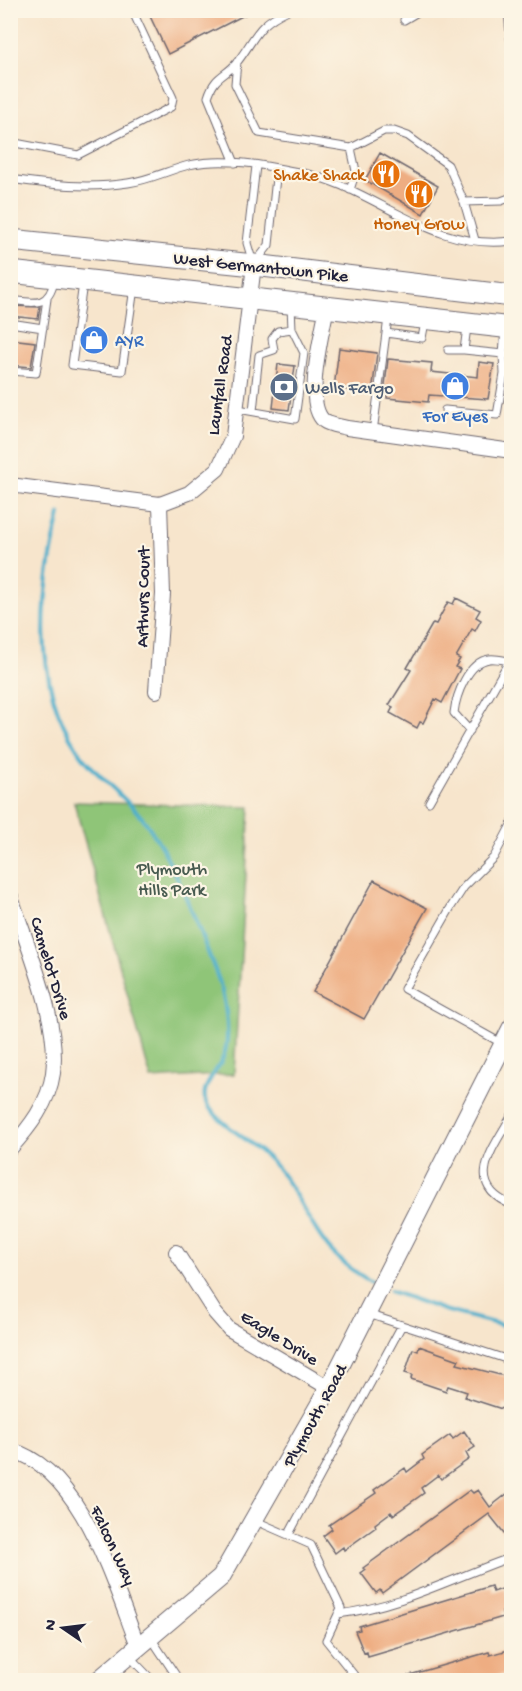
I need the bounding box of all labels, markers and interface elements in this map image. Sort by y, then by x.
restaurant icon: Shake Shack [370,158,402,190]
place label: Shake Shack [273,166,367,187]
restaurant icon: Honey Grow [403,178,435,210]
place label: Honey Grow [373,215,465,236]
street label: West Germantown Pike [172,249,350,288]
shop icon: AYR [78,324,110,356]
place label: AYR [115,332,144,353]
street label: Launfall Road [204,333,239,437]
shop icon: For Eyes [439,370,471,402]
bank icon: Wells Fargo [268,371,300,403]
place label: Wells Fargo [305,379,394,400]
place label: For Eyes [421,407,489,428]
street label: Arthurs Court [133,545,156,648]
park label: Plymouth Hills Park [136,860,208,902]
street label: Camelot Drive [24,915,75,1023]
street label: Eagle Drive [236,1307,322,1372]
street label: Plymouth Road [279,1360,354,1472]
street label: Falcon Way [84,1502,139,1589]
north arrow [33,1598,93,1658]
text: N [41,1617,62,1633]

